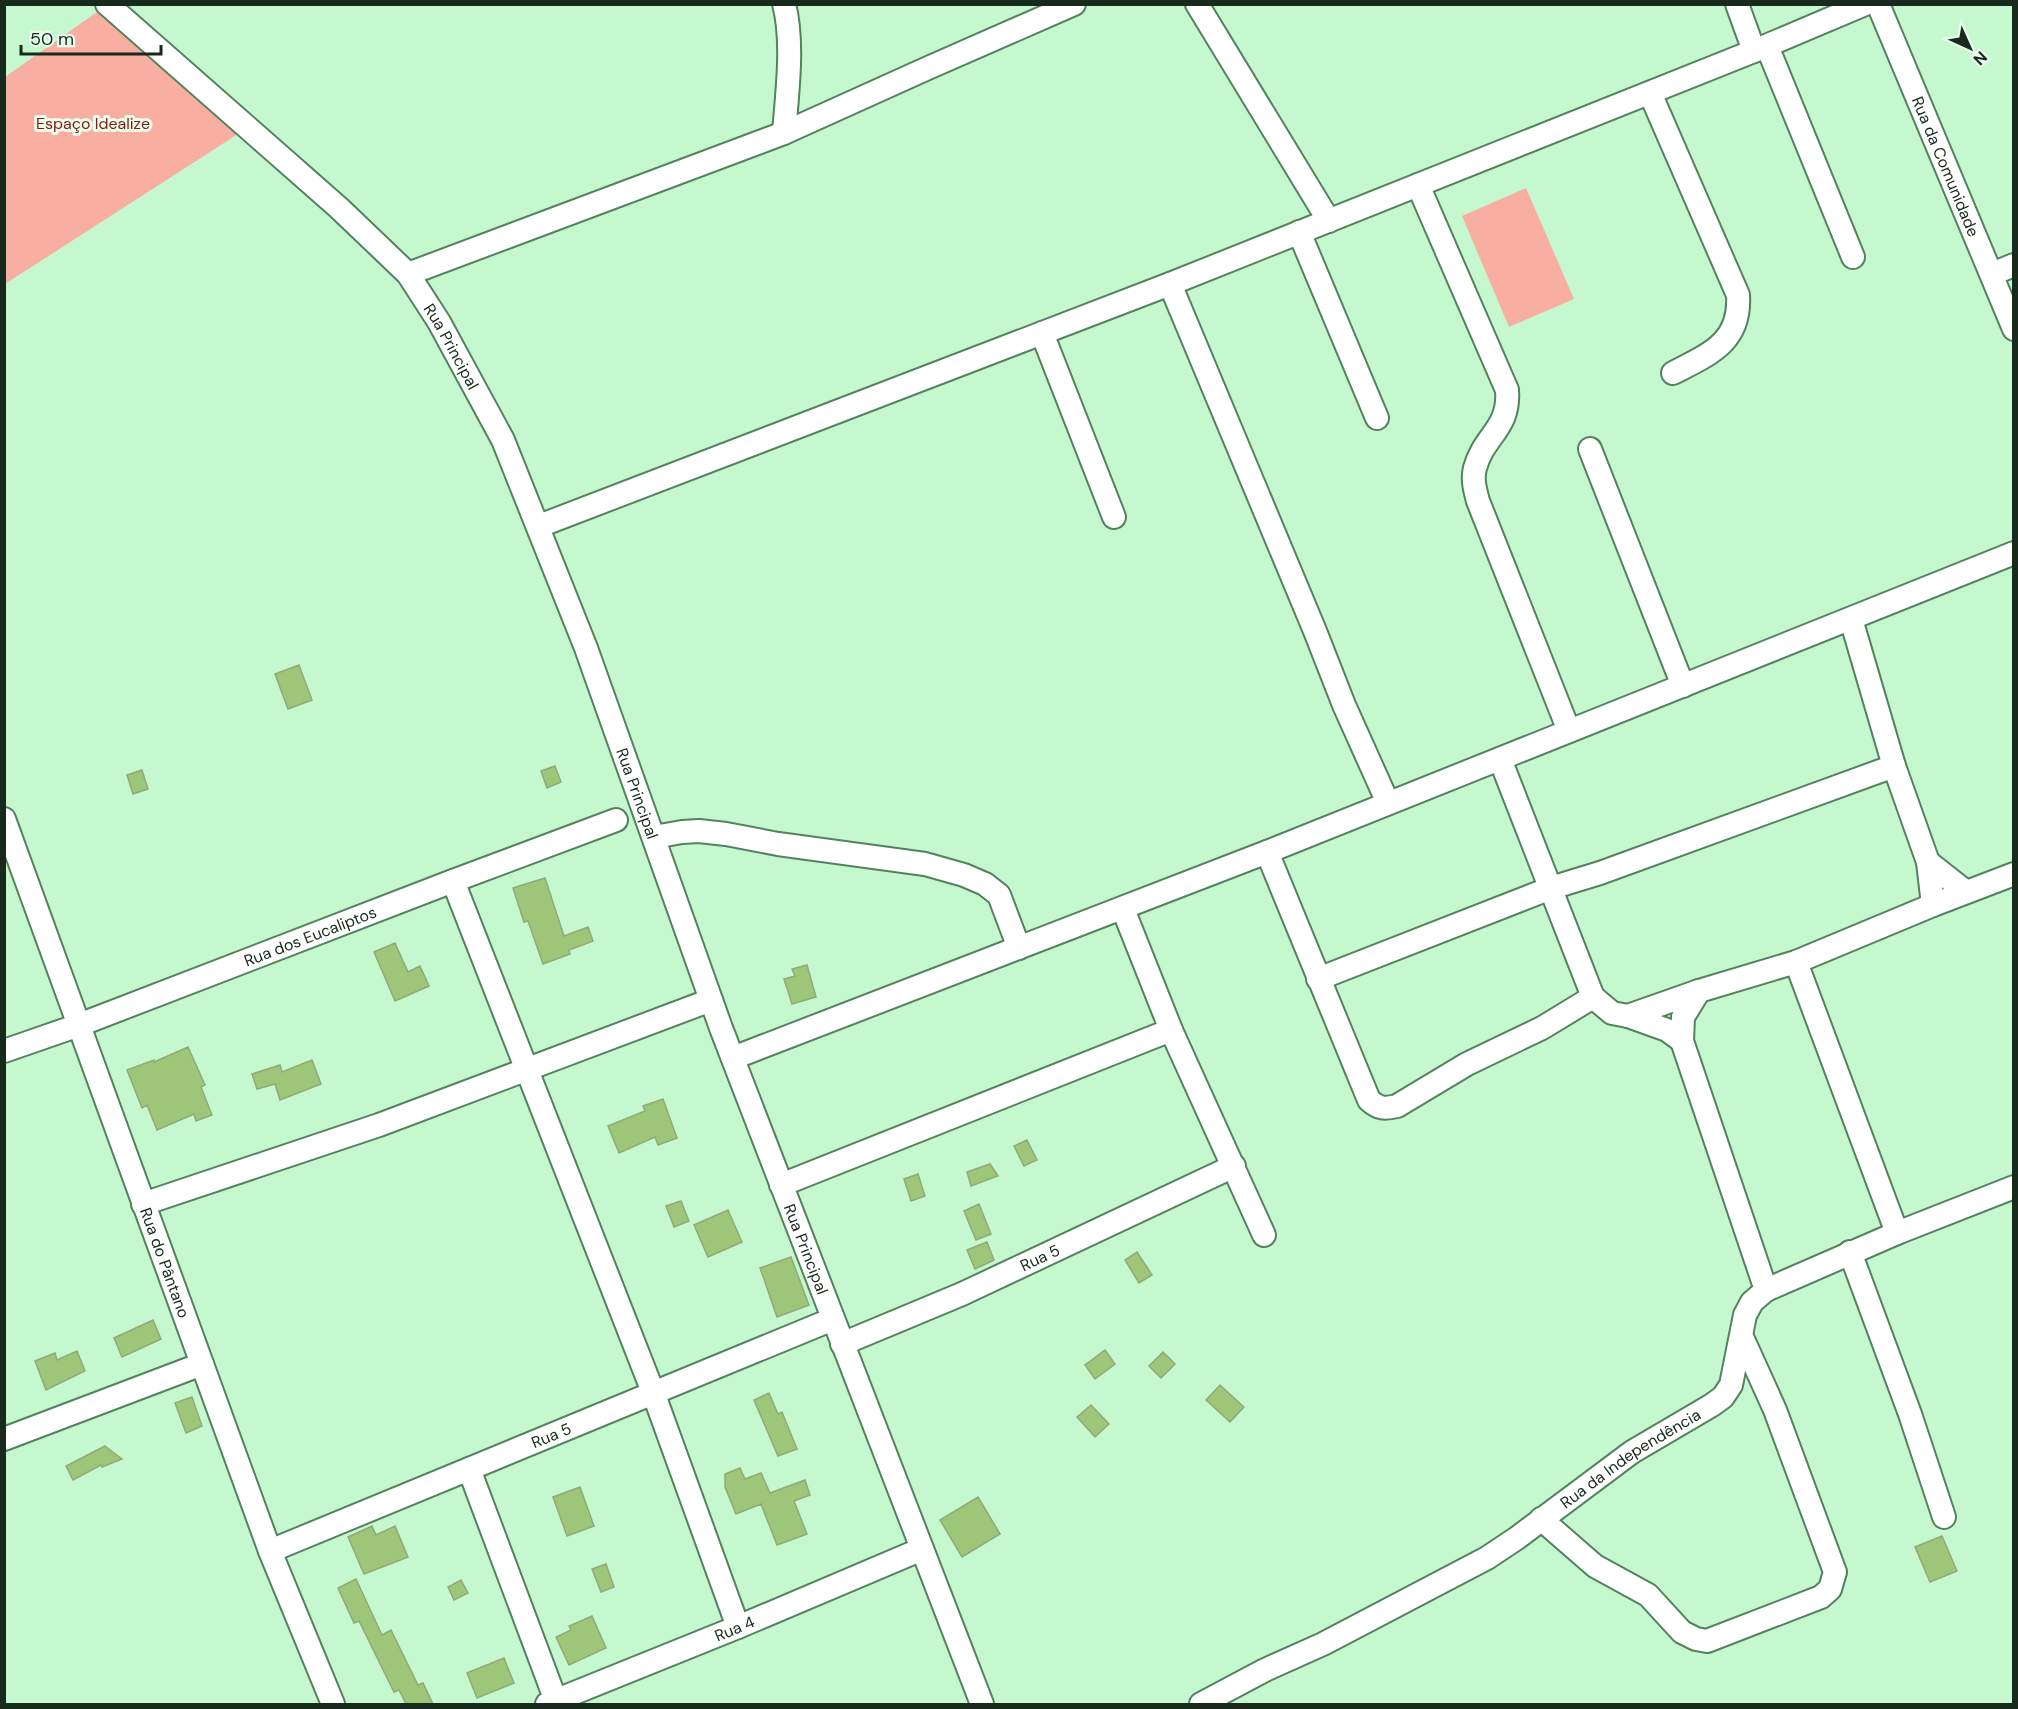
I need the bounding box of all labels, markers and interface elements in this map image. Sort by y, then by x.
scale bar [21,18,160,56]
north arrow [1940,18,2000,78]
text: 50 m [30,27,74,51]
text: N [1969,47,1992,70]
street label: Rua da Comunidade [1907,93,1984,240]
park label: Espaço Idealize [36,113,150,134]
street label: Rua Principal [419,300,484,393]
street label: Rua Principal [611,745,663,842]
street label: Rua dos Eucaliptos [241,901,380,972]
street label: Rua Principal [779,1201,833,1297]
street label: Rua do Pântano [135,1205,194,1321]
street label: Rua 5 [1017,1240,1063,1276]
street label: Rua da Independência [1556,1404,1705,1513]
street label: Rua 5 [528,1418,574,1453]
street label: Rua 4 [711,1611,758,1646]

